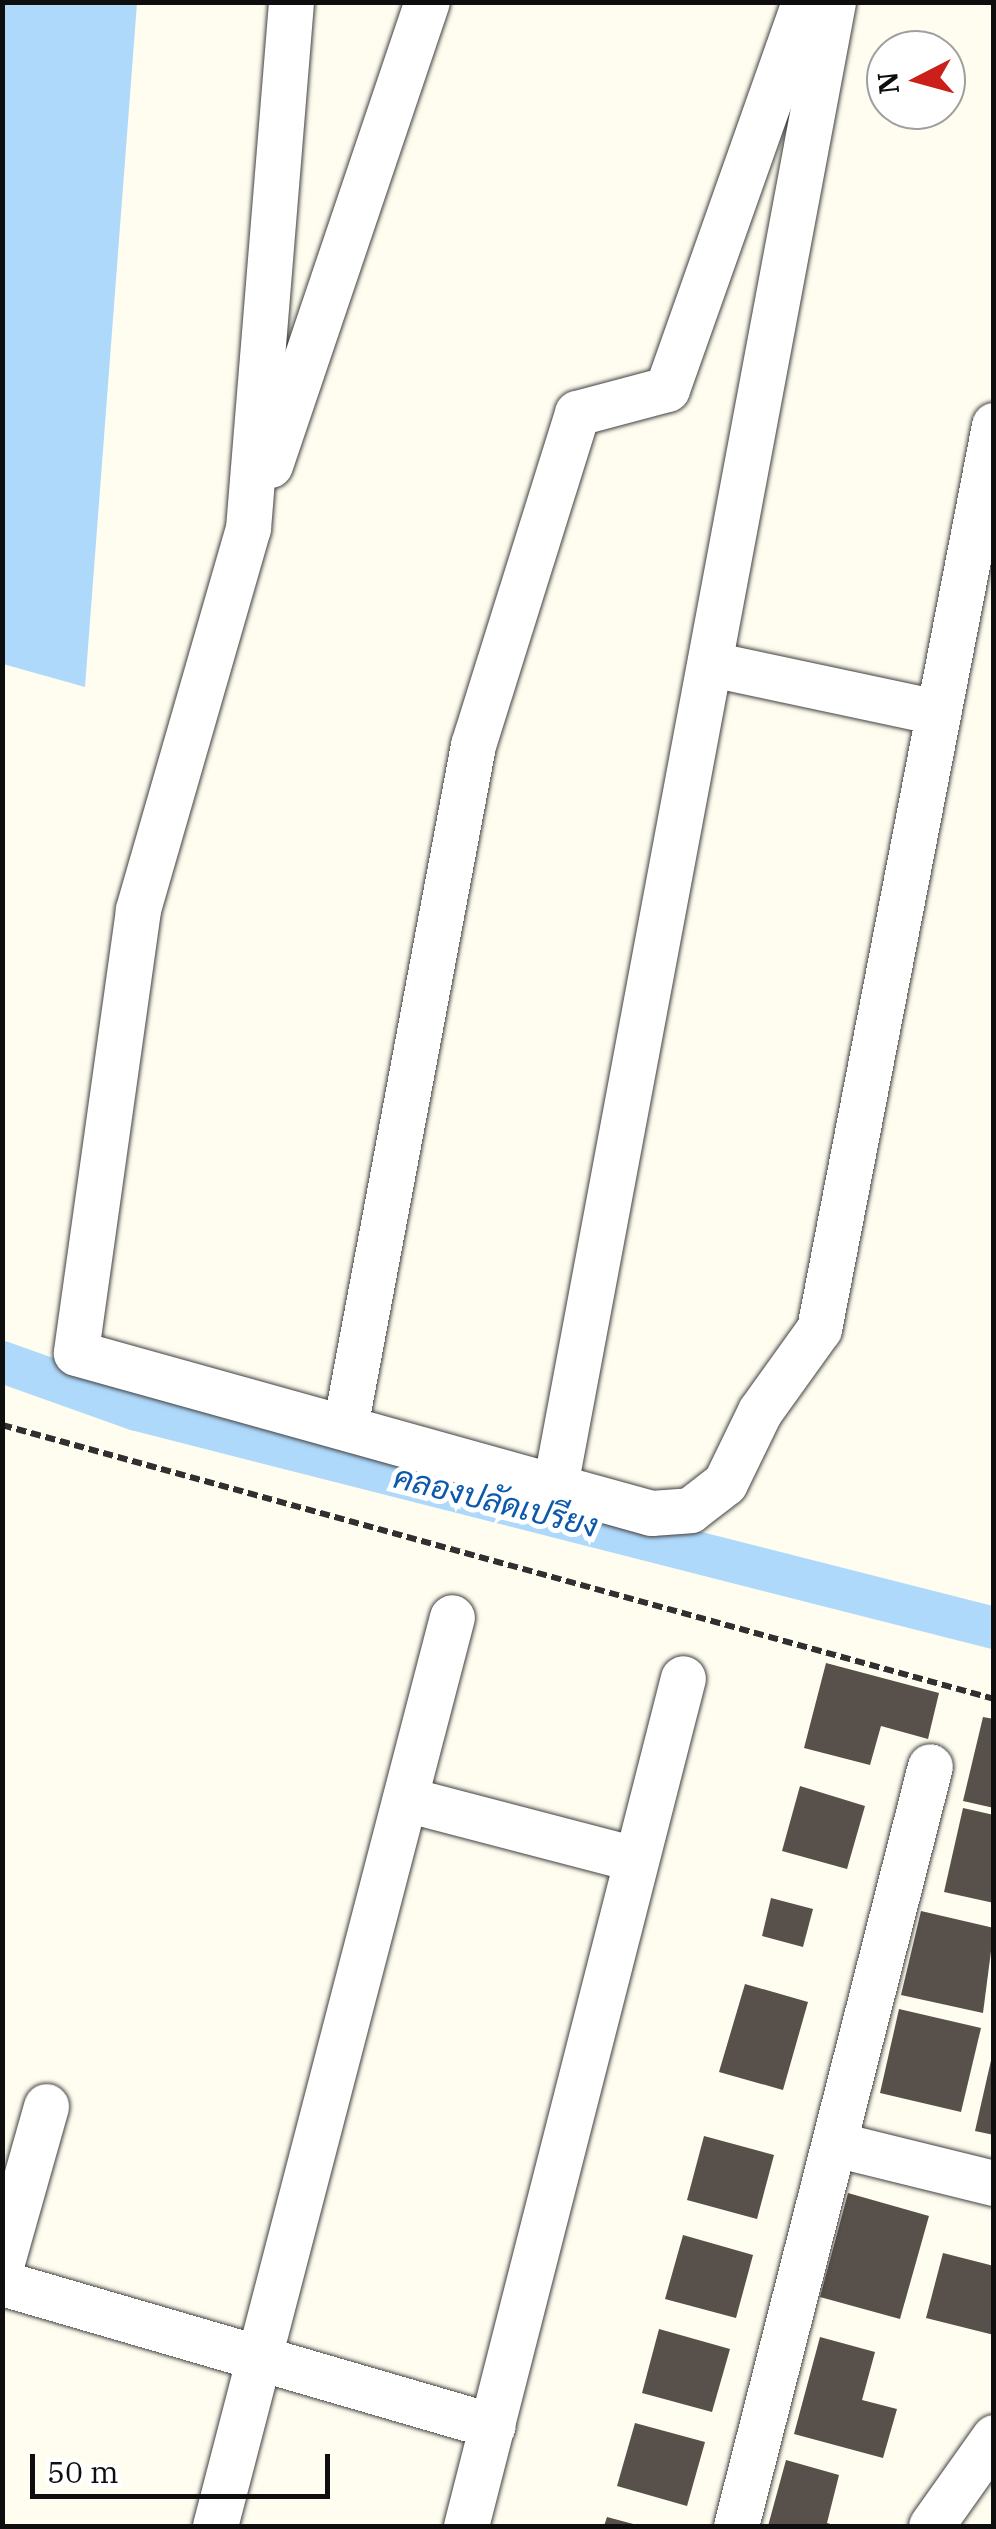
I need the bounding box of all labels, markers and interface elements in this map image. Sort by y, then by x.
north arrow [866,30,966,130]
text: N [868,70,907,96]
water label: คลองปลัดเปรียง [390,1457,602,1545]
scale bar [35,2434,335,2496]
text: 50 m [47,2452,119,2491]

